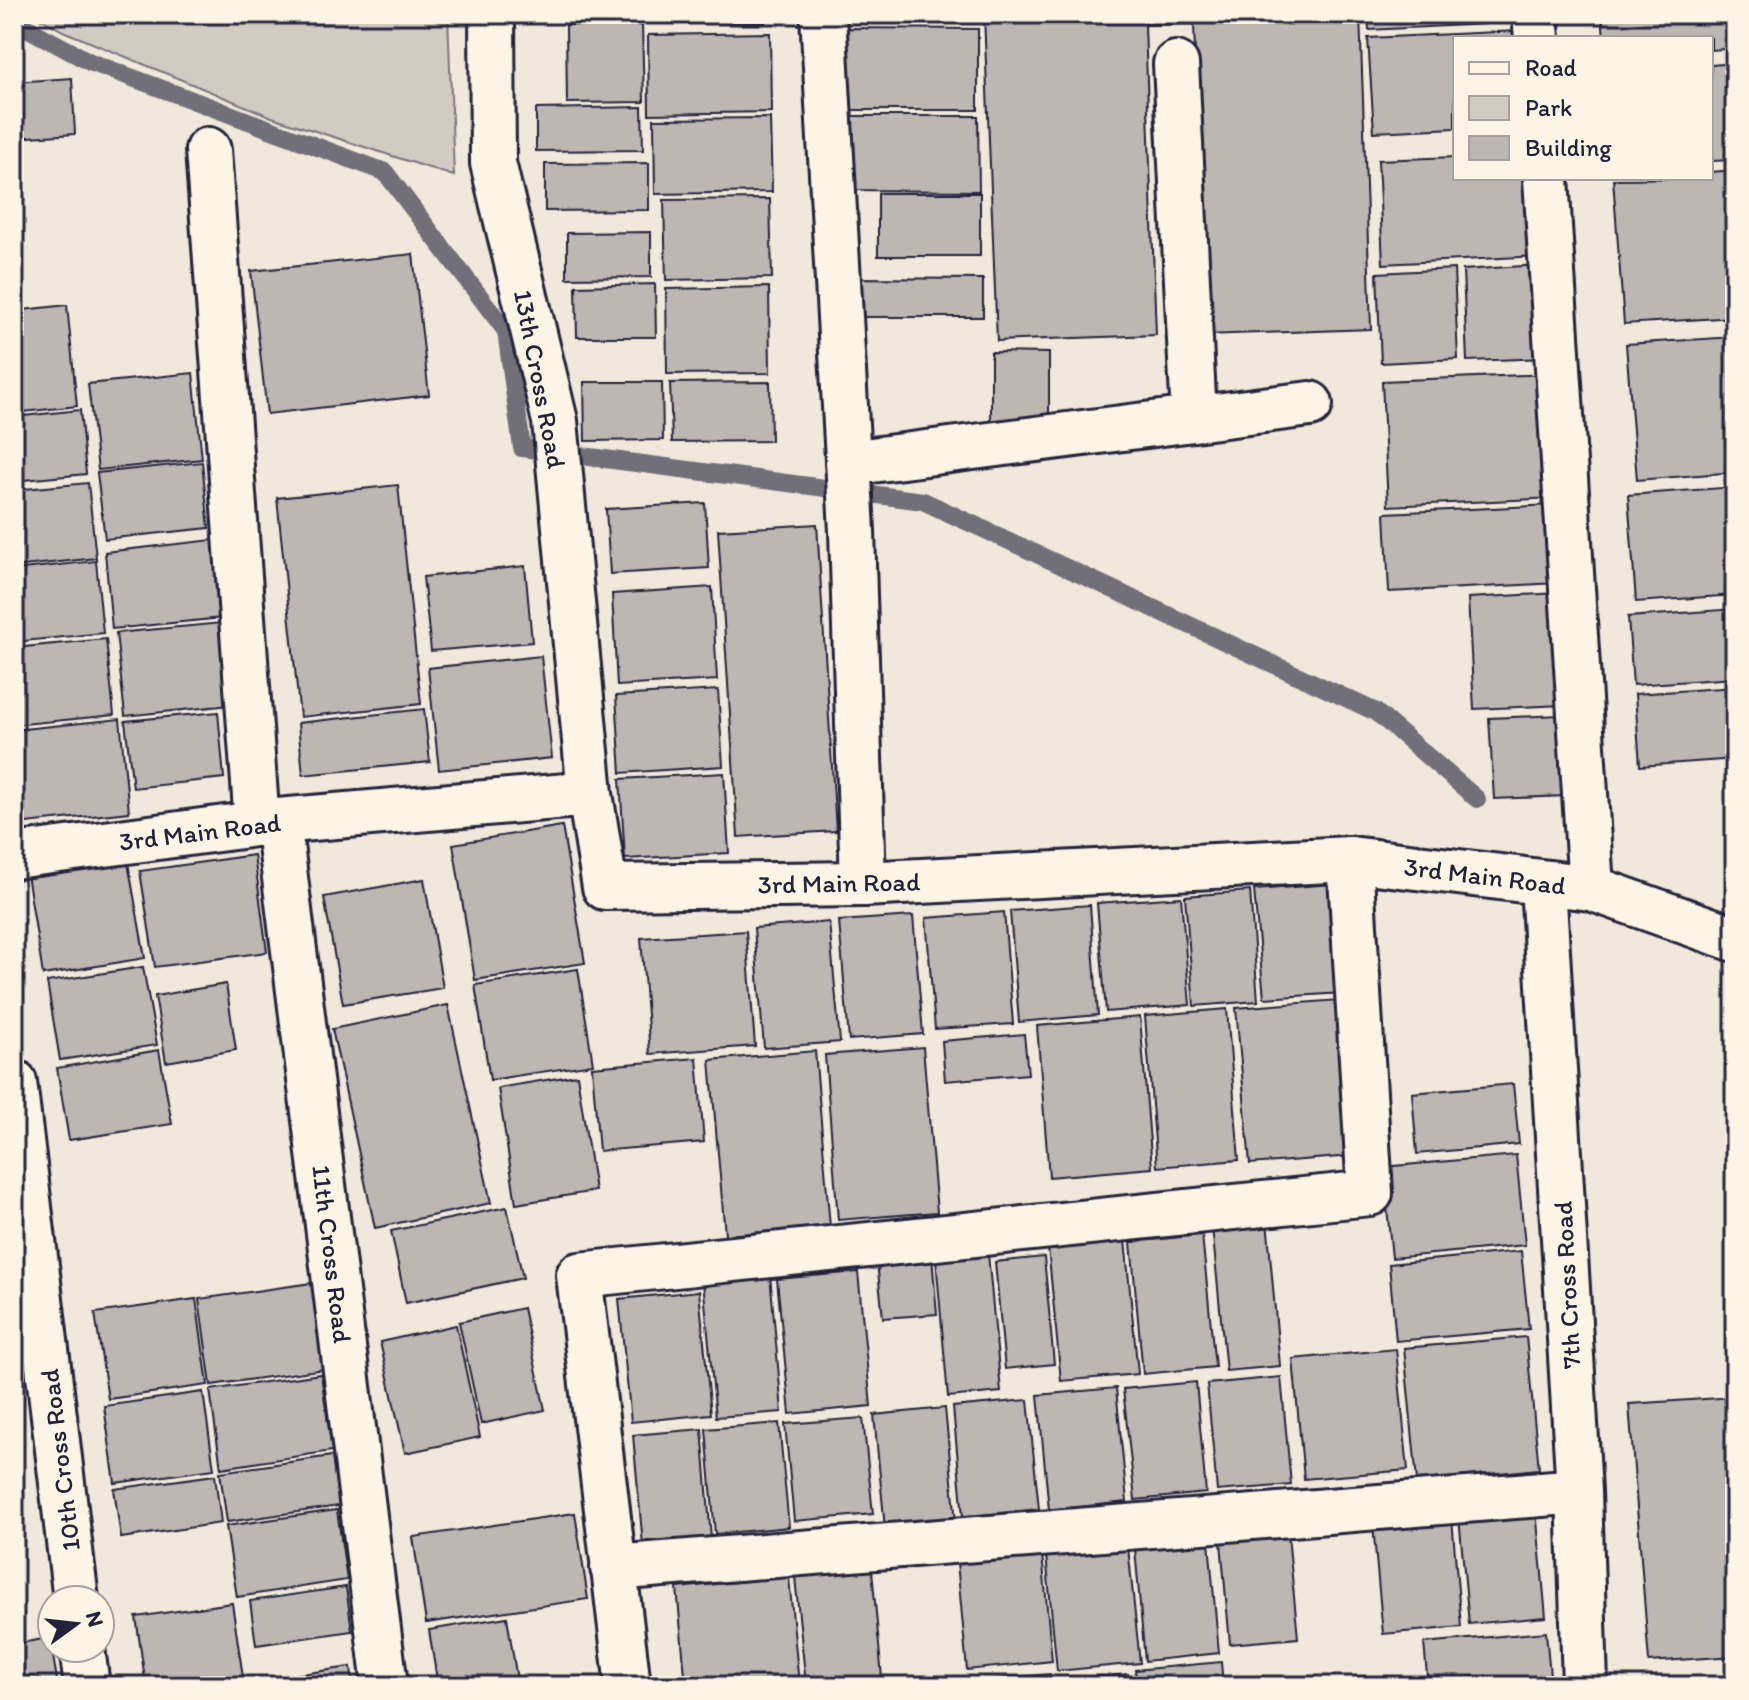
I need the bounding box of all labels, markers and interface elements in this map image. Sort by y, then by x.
legend [1453,36,1713,180]
text: Road [1525,53,1577,82]
text: Park [1525,93,1572,122]
text: Building [1525,133,1612,162]
street label: 13th Cross Road [507,287,573,471]
street label: 3rd Main Road [117,806,283,858]
street label: 3rd Main Road [1402,850,1568,902]
street label: 3rd Main Road [757,866,921,900]
street label: 11th Cross Road [305,1163,359,1345]
street label: 7th Cross Road [1547,1200,1587,1370]
street label: 10th Cross Road [33,1367,87,1553]
north arrow [36,1584,116,1664]
text: N [80,1608,110,1630]

